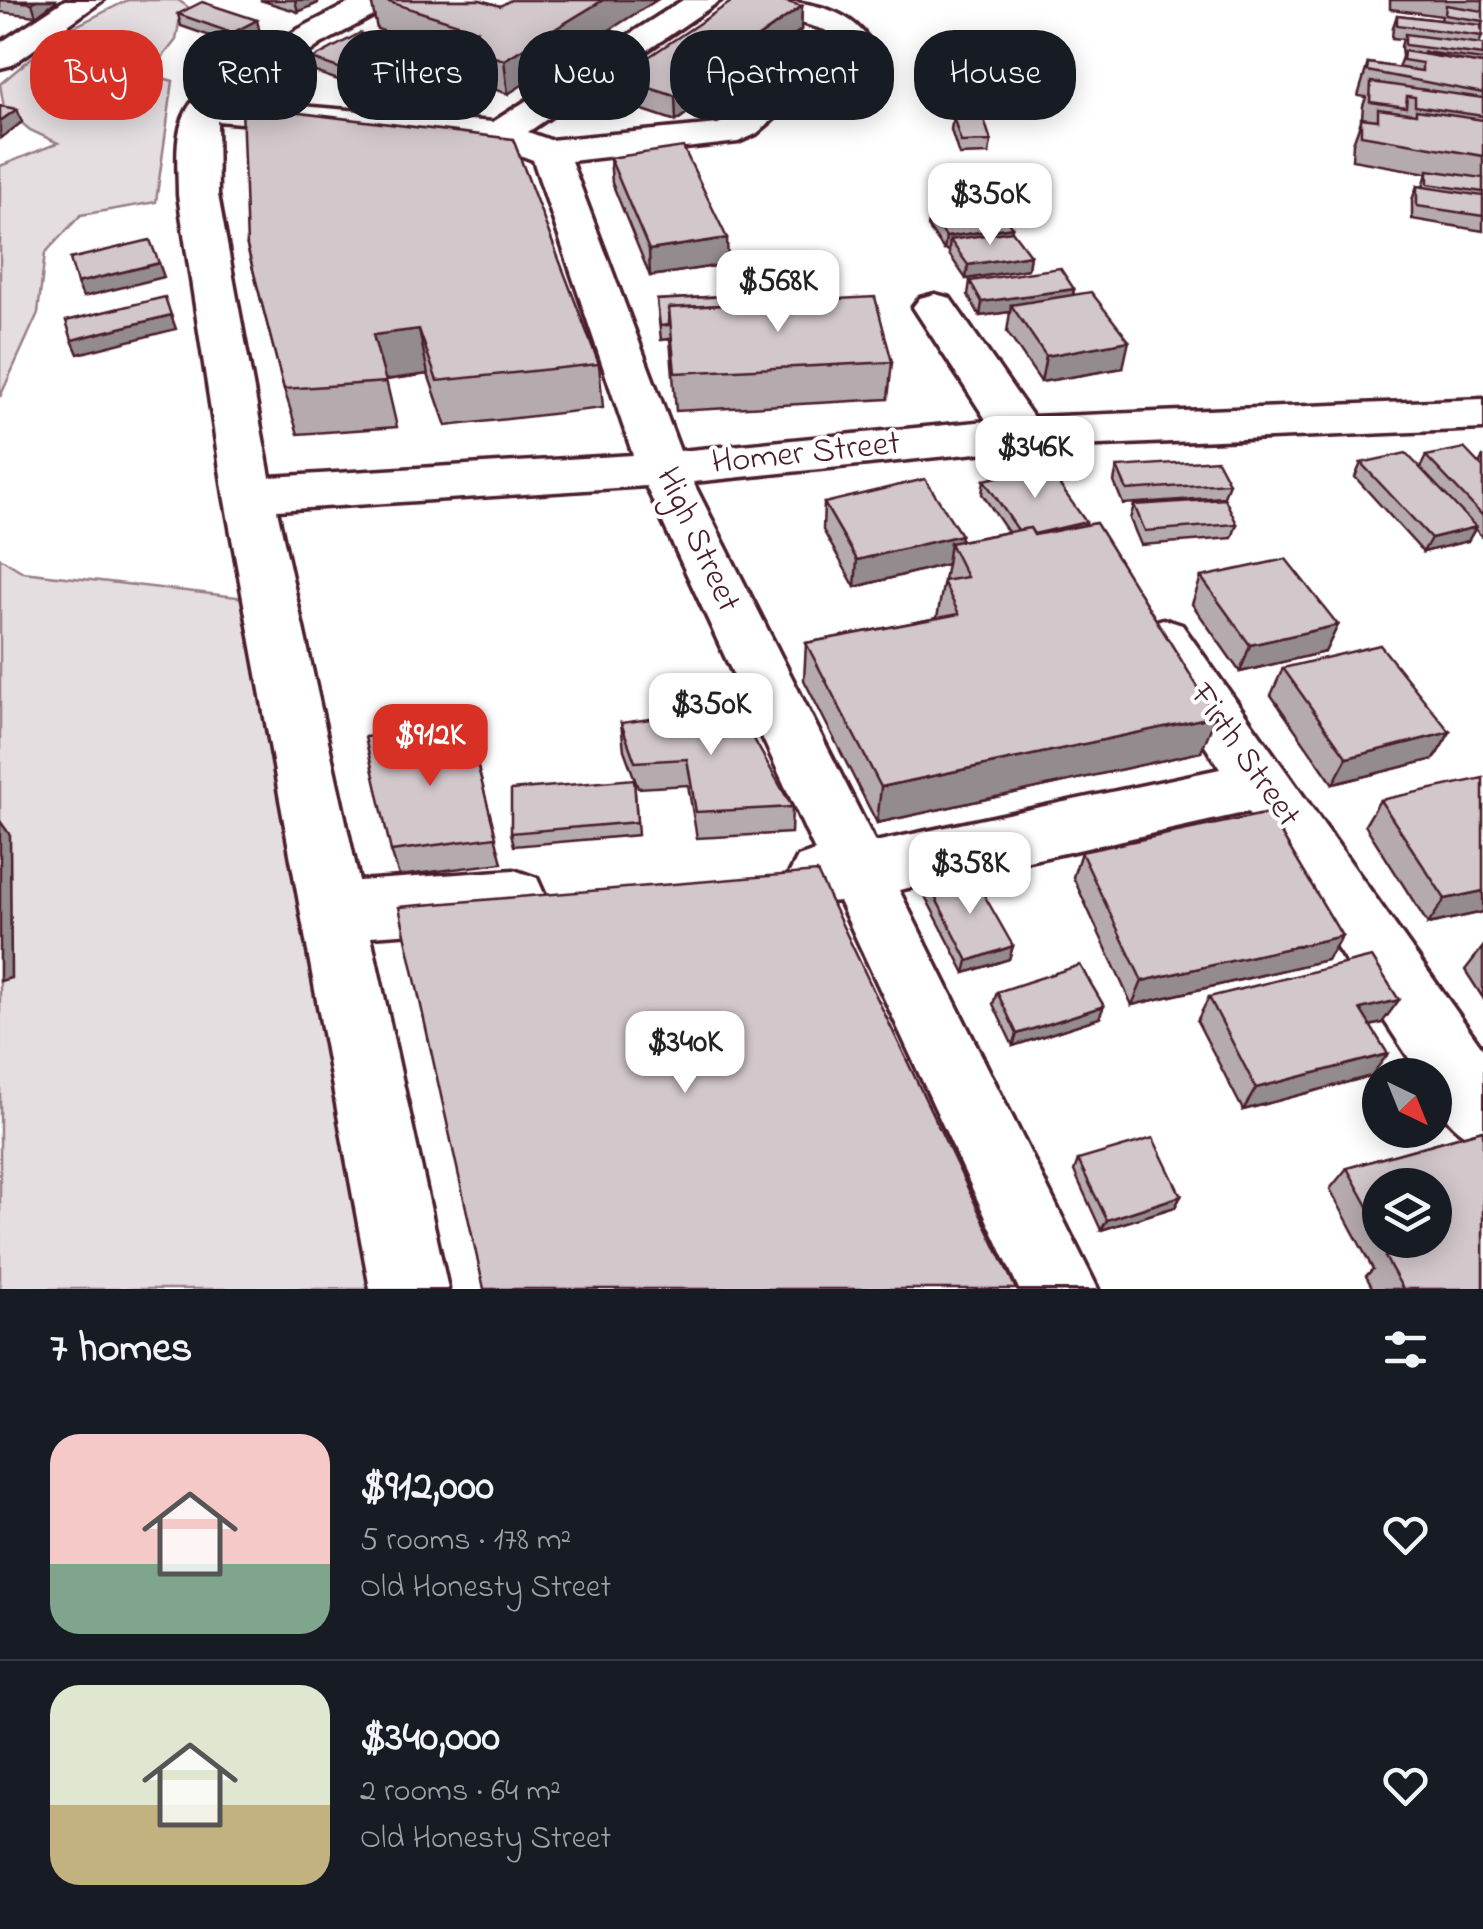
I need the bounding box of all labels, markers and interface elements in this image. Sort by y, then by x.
chip: Buy [30,30,163,120]
chip: Rent [183,30,317,120]
chip: Filters [337,30,498,120]
chip: New [518,30,650,120]
chip: Apartment [670,30,894,120]
chip: House [914,30,1076,120]
pin: $350K [920,163,1060,248]
text: $350K [950,172,1030,219]
pin: $568K [708,250,848,335]
text: $568K [738,259,818,306]
pin: $346K [965,416,1105,501]
street label: Homer Street [709,419,903,489]
text: $346K [997,425,1073,472]
street label: High Street [641,459,753,621]
pin: $350K [641,673,781,758]
street label: Firth Street [1175,673,1312,838]
text: $350K [671,682,751,729]
pin: $912K [360,704,500,789]
text: $912K [395,713,465,760]
pin: $358K [900,832,1040,917]
text: $358K [931,841,1009,888]
pin: $340K [615,1011,755,1096]
text: $340K [647,1020,723,1067]
north arrow [1362,1058,1452,1148]
map controls [1362,1058,1452,1258]
button: layers [1362,1168,1452,1258]
text: 7 homes [50,1319,192,1380]
icon: filters [1378,1322,1433,1377]
text: $912,000 [360,1457,494,1518]
icon: home [130,1474,250,1594]
icon: heart [1378,1507,1433,1562]
text: 5 rooms · 178 m² [360,1518,571,1565]
text: Old Honesty Street [360,1565,611,1612]
text: $340,000 [360,1708,500,1769]
icon: home [130,1725,250,1845]
icon: heart [1378,1758,1433,1813]
text: 2 rooms · 64 m² [360,1769,561,1816]
text: Old Honesty Street [360,1816,611,1863]

